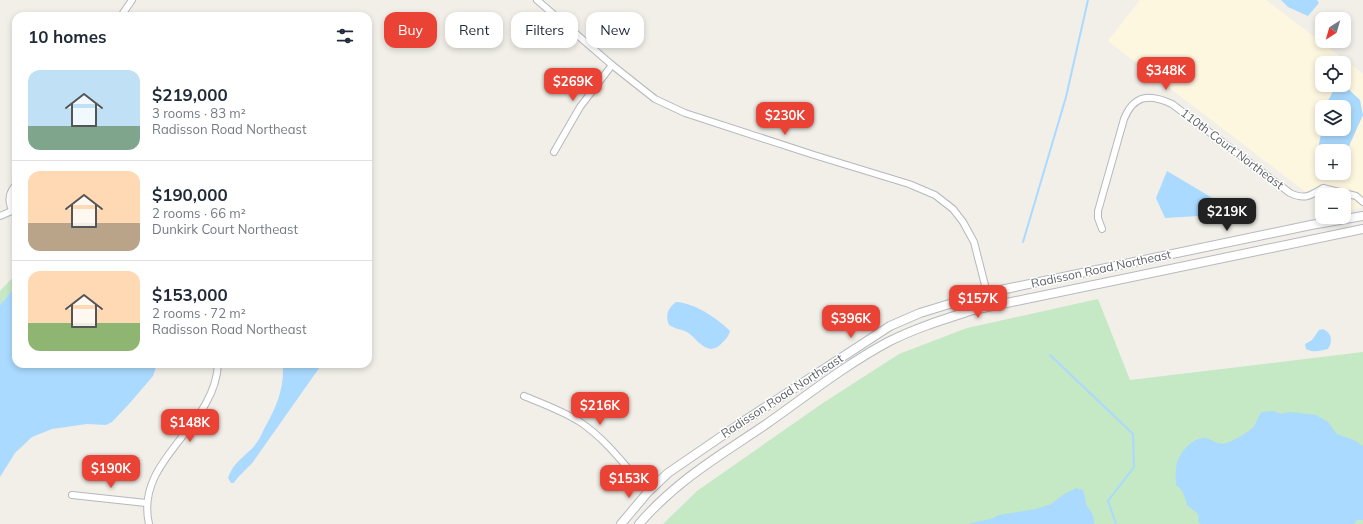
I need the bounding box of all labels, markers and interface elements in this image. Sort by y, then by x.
chip: Buy [384,12,437,48]
chip: Rent [445,12,503,48]
chip: Filters [511,12,578,48]
chip: New [586,12,644,48]
north arrow [1315,12,1351,48]
map controls [1315,12,1351,224]
icon: filters [334,25,356,47]
text: 10 homes [28,26,107,47]
button: locate [1315,56,1351,92]
pin: $348K [1138,57,1194,91]
text: $348K [1146,62,1186,78]
pin: $269K [545,68,601,102]
text: $269K [553,73,593,89]
text: $219,000 [152,84,228,105]
icon: home [60,86,108,134]
button: layers [1315,100,1351,136]
pin: $230K [757,102,813,136]
text: 3 rooms · 83 m² [152,105,246,121]
street label: 110th Court Northeast [1178,105,1287,192]
text: $230K [765,107,805,123]
text: Radisson Road Northeast [152,121,306,137]
button: + [1315,144,1351,180]
text: $190,000 [152,184,228,205]
icon: home [60,187,108,235]
button: − [1315,188,1351,224]
pin: $219K [1199,198,1255,232]
text: $219K [1207,203,1247,219]
text: 2 rooms · 66 m² [152,205,246,221]
text: Dunkirk Court Northeast [152,221,298,237]
street label: Radisson Road Northeast [1030,246,1172,291]
text: $153,000 [152,284,228,305]
pin: $157K [950,285,1006,319]
icon: home [60,287,108,335]
text: $157K [958,290,998,306]
text: 2 rooms · 72 m² [152,305,246,321]
pin: $396K [823,305,879,339]
text: $396K [831,310,871,326]
text: Radisson Road Northeast [152,321,306,337]
street label: Radisson Road Northeast [718,350,846,441]
pin: $216K [572,392,628,426]
text: $216K [580,397,620,413]
pin: $148K [162,409,218,443]
text: $148K [170,414,210,430]
pin: $190K [83,455,139,489]
text: $190K [91,460,131,476]
pin: $153K [601,465,657,499]
text: $153K [609,470,649,486]

